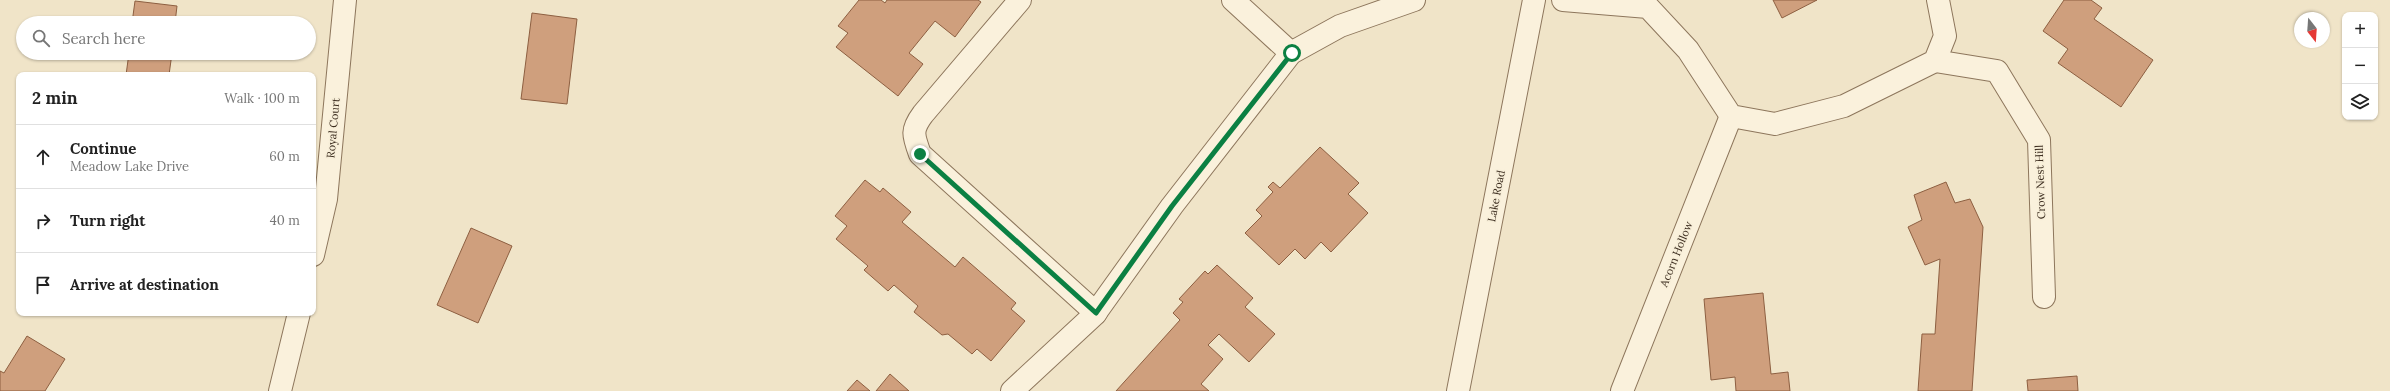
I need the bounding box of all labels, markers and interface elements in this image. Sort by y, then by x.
north arrow [2294,12,2330,48]
map controls [2342,12,2378,120]
button: + [2342,12,2378,48]
search box [16,16,316,60]
icon: search [30,27,52,49]
text: Search here [62,29,145,48]
route start [1283,44,1301,62]
button: − [2342,48,2378,84]
button: layers [2342,84,2378,120]
text: 2 min [32,87,78,109]
text: Walk · 100 m [224,90,300,107]
street label: Royal Court [323,97,343,159]
text: Continue [70,139,136,158]
route end [911,145,929,163]
street label: Crow Nest Hill [2032,145,2048,219]
icon: ahead [32,146,54,168]
text: 60 m [269,148,300,165]
text: Meadow Lake Drive [70,158,189,175]
street label: Lake Road [1484,168,1508,223]
icon: right [32,210,54,232]
text: Turn right [70,211,146,230]
text: 40 m [270,212,300,229]
street label: Acorn Hollow [1656,219,1696,290]
icon: arrive [32,274,54,296]
text: Arrive at destination [70,275,219,294]

